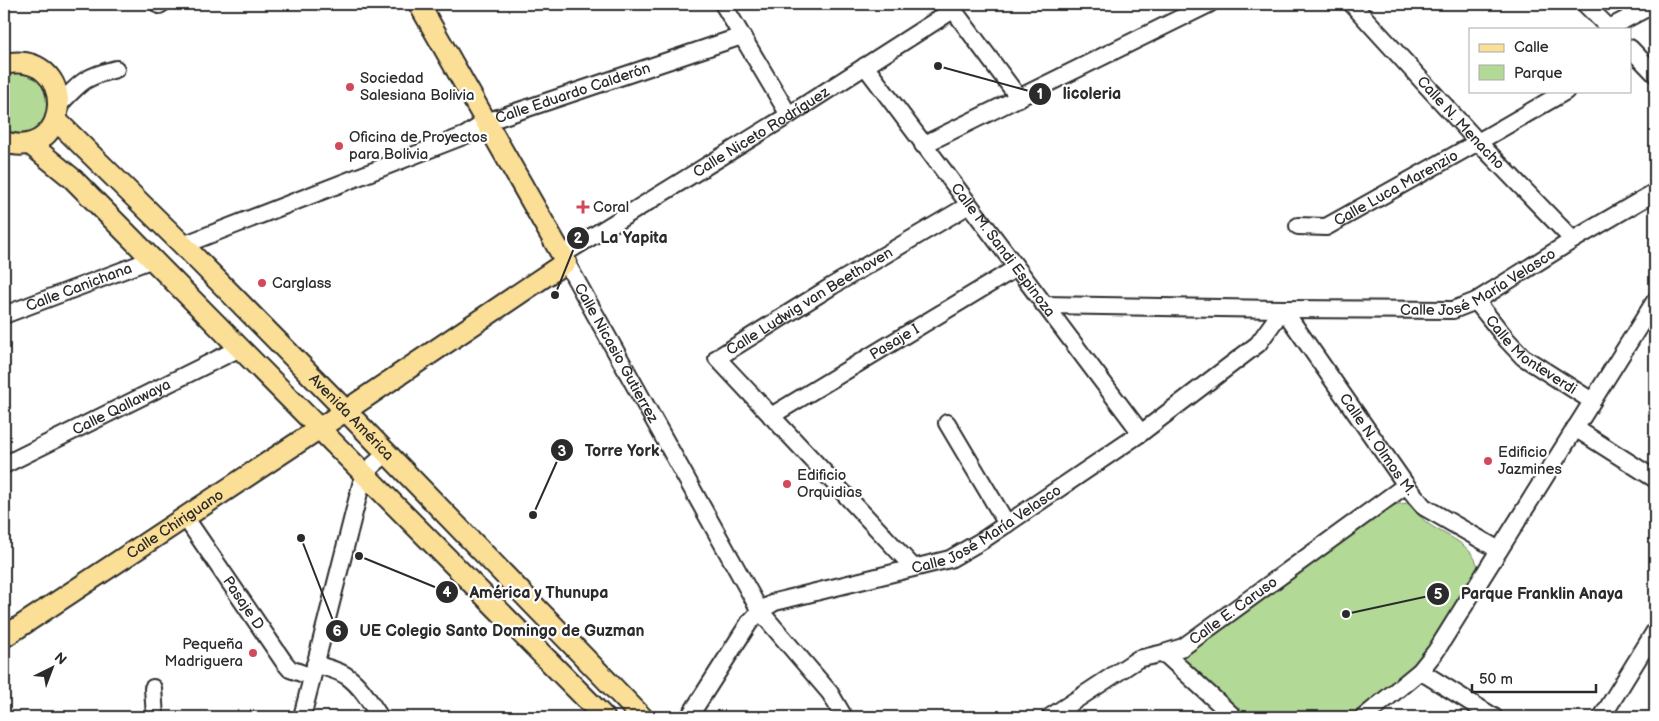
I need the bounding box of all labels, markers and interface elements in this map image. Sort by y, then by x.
legend [1469,28,1632,92]
text: Calle [1514,38,1549,57]
street label: Calle Eduardo Calderón [493,58,653,128]
text: Parque [1514,64,1563,83]
place label: Sociedad Salesiana Bolivia [360,69,474,105]
street label: Calle N. Menacho [1413,72,1509,173]
callout: licoleria [1028,78,1132,109]
marker: Sociedad Salesiana Bolivia [344,81,356,93]
street label: Calle Niceto Rodríguez [689,82,833,181]
text: 1 [1037,85,1043,104]
text: licoleria [1063,85,1121,104]
place label: Oficina de Proyectos para Bolivia [349,128,488,164]
marker: Oficina de Proyectos para Bolivia [333,140,345,152]
street label: Calle Luca Marenzio [1330,146,1461,230]
street label: Calle M. Sandi Espinoza [947,179,1060,320]
place label: Coral [593,198,629,217]
marker: Coral [577,201,589,213]
callout: La Yapita [565,222,678,253]
text: 2 [574,229,583,248]
text: La Yapita [600,229,668,248]
street label: Calle Ludwig van Beethoven [723,243,896,359]
street label: Calle José María Velasco [1400,244,1559,320]
street label: Calle Canichana [23,258,134,315]
place label: Carglass [272,274,332,293]
marker: Carglass [256,277,268,289]
street label: Calle Nicasio Gutierrez [570,280,663,427]
street label: Calle Monteverdi [1481,311,1581,398]
street label: Pasaje I [866,319,923,364]
street label: Avenida América [305,370,398,464]
street label: Calle Qallawaya [69,374,174,439]
street label: Calle N. Olmos M. [1335,390,1420,499]
callout: Torre York [549,435,669,466]
text: 3 [558,442,567,461]
text: Torre York [585,442,660,461]
place label: Edificio Jazmines [1498,443,1562,479]
marker: Edificio Jazmines [1482,455,1494,467]
place label: Edificio Orquidias [797,466,863,502]
marker: Edificio Orquidias [781,478,793,490]
street label: Calle José María Velasco [909,480,1065,578]
street label: Calle Chiriguano [123,485,227,563]
street label: Pasaje D [219,572,269,633]
street label: Calle E. Caruso [1185,572,1281,649]
callout: América y Thunupa [434,577,619,608]
callout: Parque Franklin Anaya [1425,578,1633,609]
text: 4 [443,583,452,602]
text: América y Thunupa [468,584,609,603]
text: 5 [1434,585,1443,604]
text: Parque Franklin Anaya [1461,585,1623,604]
callout: UE Colegio Santo Domingo de Guzman [325,615,655,646]
text: 6 [332,622,342,641]
text: UE Colegio Santo Domingo de Guzman [359,622,645,641]
place label: Pequeña Madriguera [165,635,243,671]
north arrow [28,644,78,694]
marker: Pequeña Madriguera [247,647,259,659]
text: N [51,649,70,669]
scale bar [1472,661,1595,693]
text: 50 m [1479,670,1513,689]

